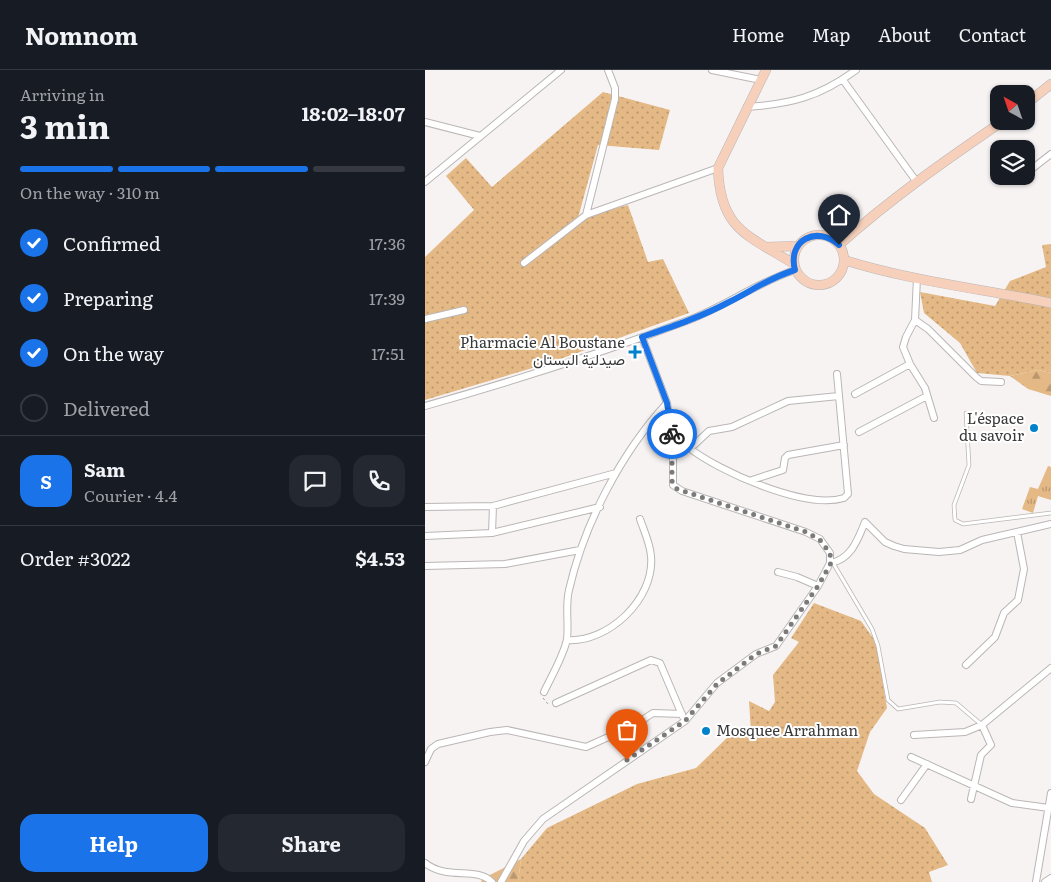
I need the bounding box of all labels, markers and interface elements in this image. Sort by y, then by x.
text: Nomnom [25,17,138,52]
text: Home [732,21,784,48]
text: Map [812,21,850,48]
text: About [878,21,931,48]
text: Contact [959,21,1026,48]
text: Arriving in [20,82,105,106]
north arrow [990,85,1035,130]
map controls [990,85,1035,185]
text: 18:02–18:07 [301,99,405,127]
text: 3 min [20,101,110,149]
button: layers [990,140,1035,185]
text: On the way · 310 m [20,180,160,204]
pin [818,194,860,245]
icon: home [825,201,853,229]
icon: check [20,229,48,257]
text: Confirmed [63,229,161,257]
text: 17:36 [369,231,405,255]
icon: check [20,284,48,312]
text: Preparing [63,284,153,312]
text: 17:39 [369,286,405,310]
place label: Pharmacie Al Boustane صيدلية البستان [460,330,625,370]
icon: check [20,339,48,367]
text: On the way [63,339,164,367]
text: 17:51 [371,341,405,365]
marker: Pharmacie Al Boustane صيدلية البستان [629,346,641,358]
text: Delivered [63,394,150,422]
place label: L'éspace du savoir [959,406,1024,446]
courier [647,409,697,459]
icon: bike [658,420,686,448]
marker: L'éspace du savoir [1028,422,1040,434]
text: Sam [84,455,125,483]
button: chat [289,455,341,507]
button: phone [353,455,405,507]
text: S [40,467,52,495]
text: Courier · 4.4 [84,483,177,507]
text: Order #3022 [20,544,130,572]
text: $4.53 [355,544,405,572]
pin [606,709,648,760]
icon: bag [613,716,641,744]
place label: Mosquee Arrahman [716,718,858,741]
marker: Mosquee Arrahman [700,725,712,737]
button: Help [20,814,208,872]
button: Share [218,814,405,872]

